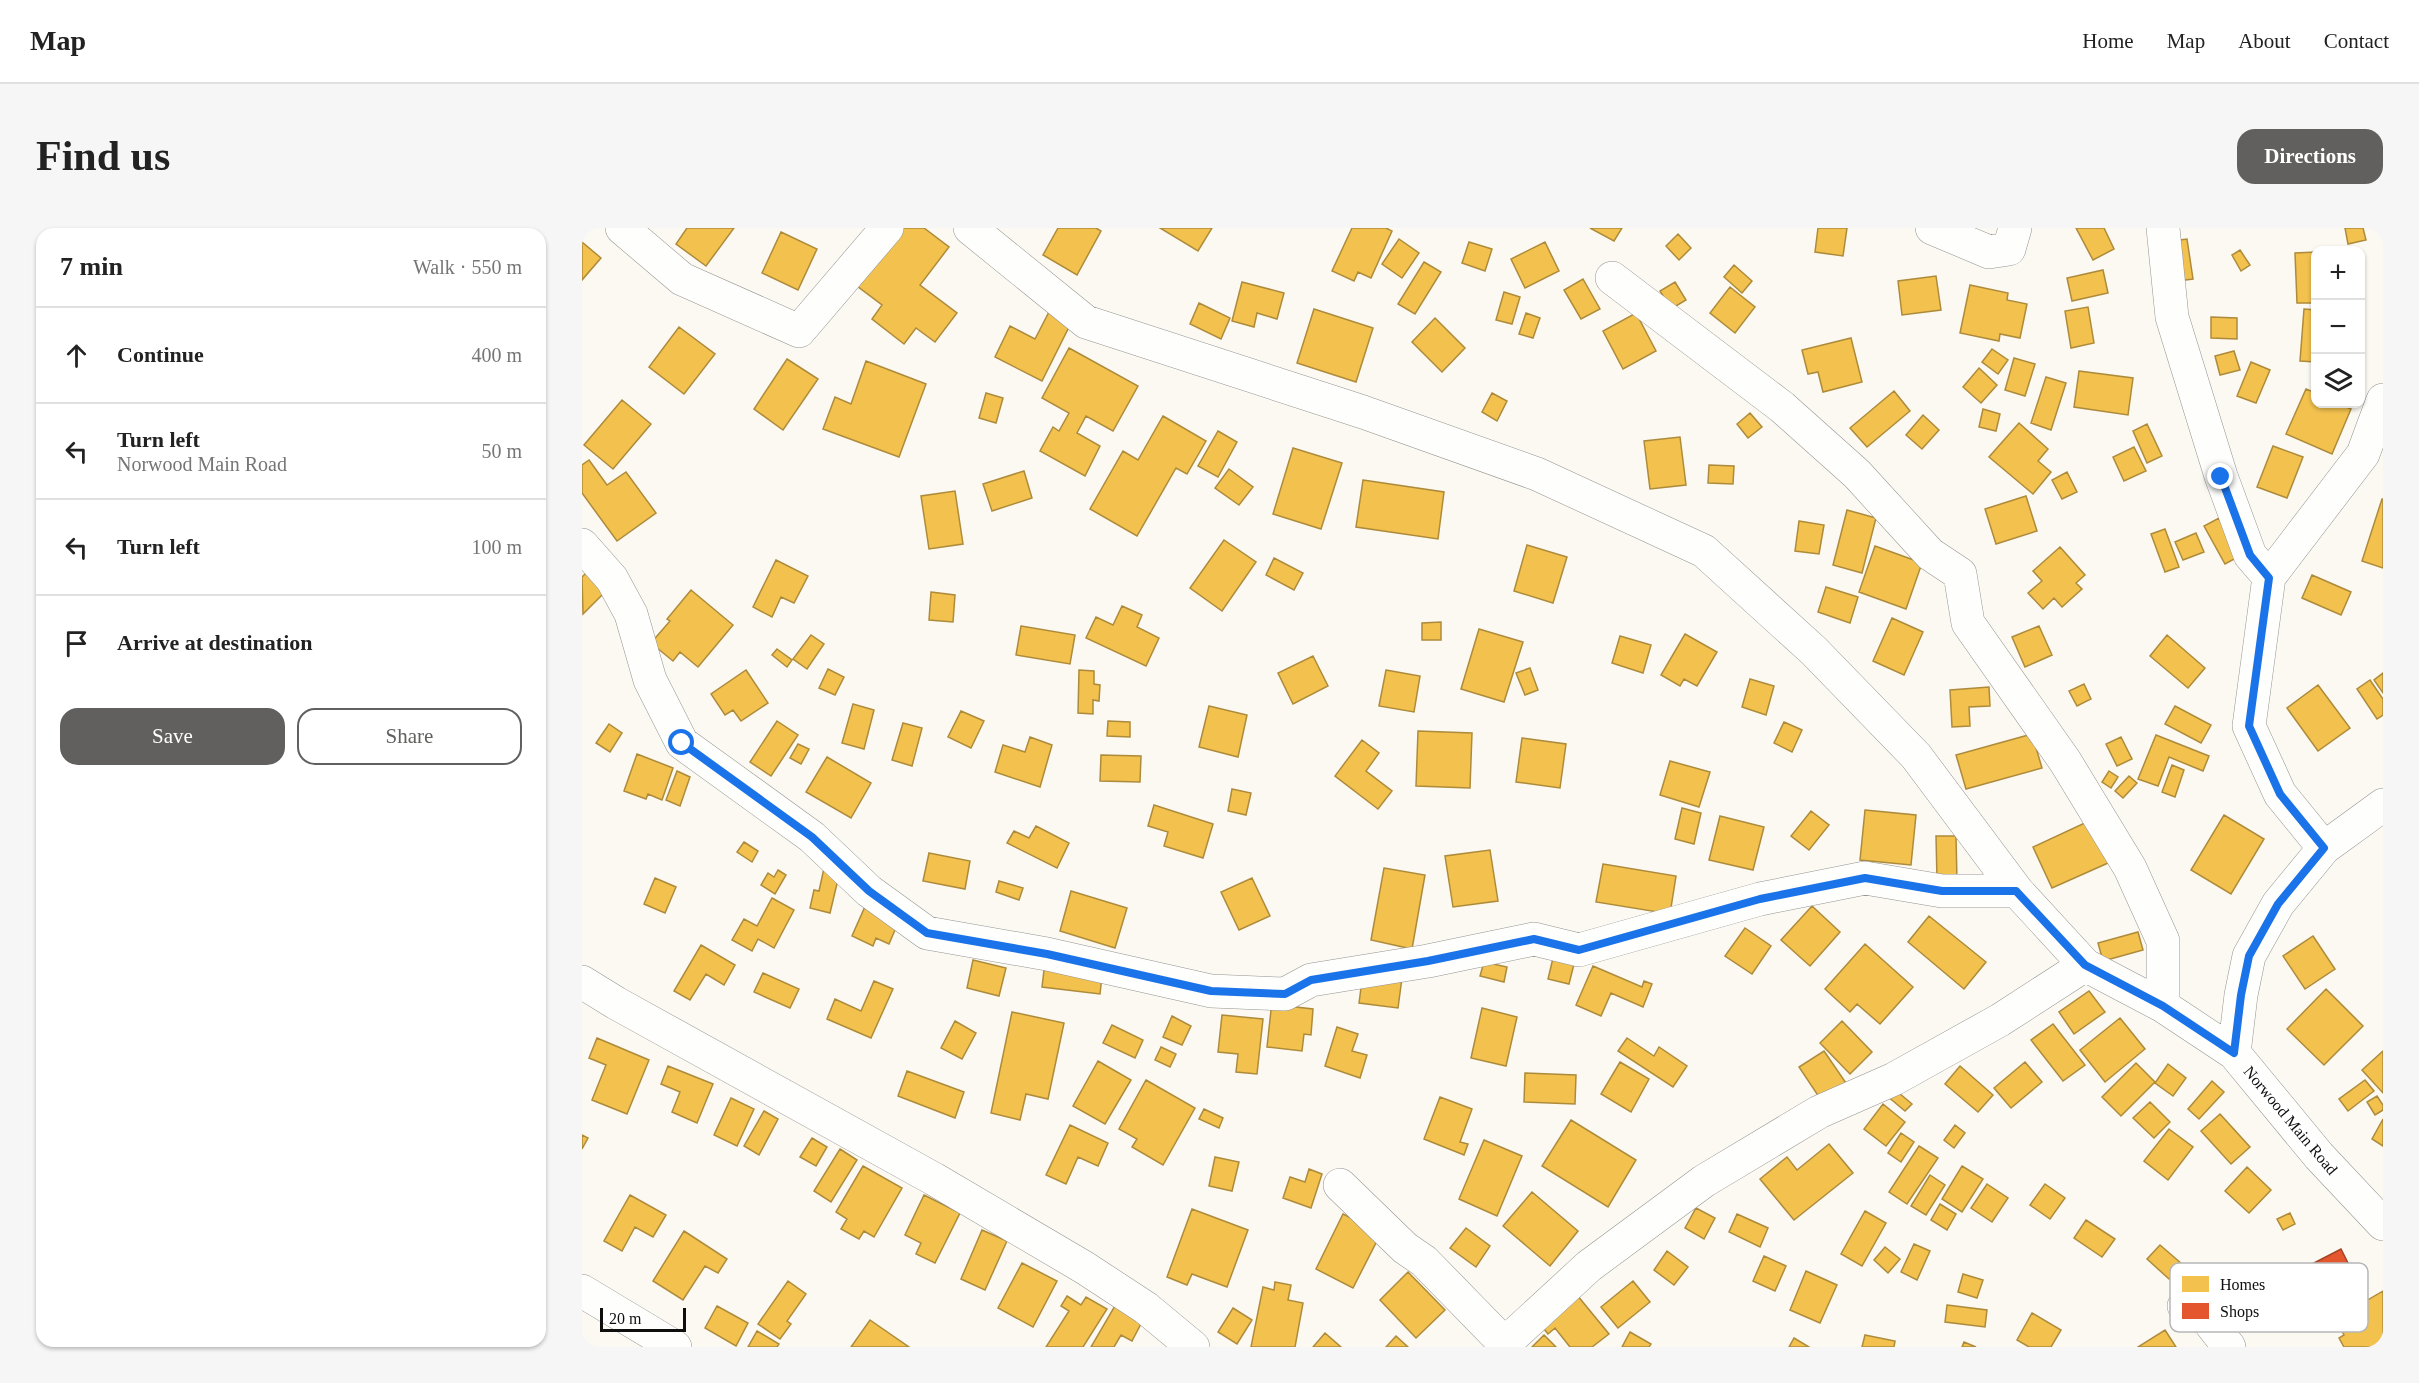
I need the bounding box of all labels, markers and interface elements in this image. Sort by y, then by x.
text: Map [30,25,86,56]
text: Home [2082,29,2134,53]
text: Map [2167,29,2205,53]
text: About [2238,29,2291,53]
text: Contact [2324,29,2389,53]
button: Directions [2237,129,2383,184]
text: Find us [36,133,170,179]
map controls [2311,246,2365,408]
button: + [2311,246,2365,300]
text: 7 min [60,252,123,281]
text: Walk · 550 m [413,256,522,278]
button: − [2311,300,2365,354]
icon: ahead [60,339,93,372]
text: Continue [117,342,204,367]
text: 400 m [471,344,522,366]
button: layers [2311,354,2365,408]
text: Turn left [117,427,200,452]
icon: left [60,435,93,468]
text: 50 m [481,440,522,462]
text: Norwood Main Road [117,453,287,475]
route end [2207,463,2233,489]
icon: left [60,531,93,564]
text: Turn left [117,534,200,559]
text: 100 m [471,536,522,558]
icon: arrive [60,627,93,660]
text: Arrive at destination [117,630,313,655]
button: Save [60,708,285,765]
button: Share [297,708,522,765]
route start [668,729,694,755]
street label: Norwood Main Road [2240,1063,2341,1178]
legend [2170,1263,2368,1332]
text: Homes [2220,1276,2265,1293]
text: Shops [2220,1303,2259,1321]
scale bar [600,1305,686,1332]
text: 20 m [609,1310,641,1327]

